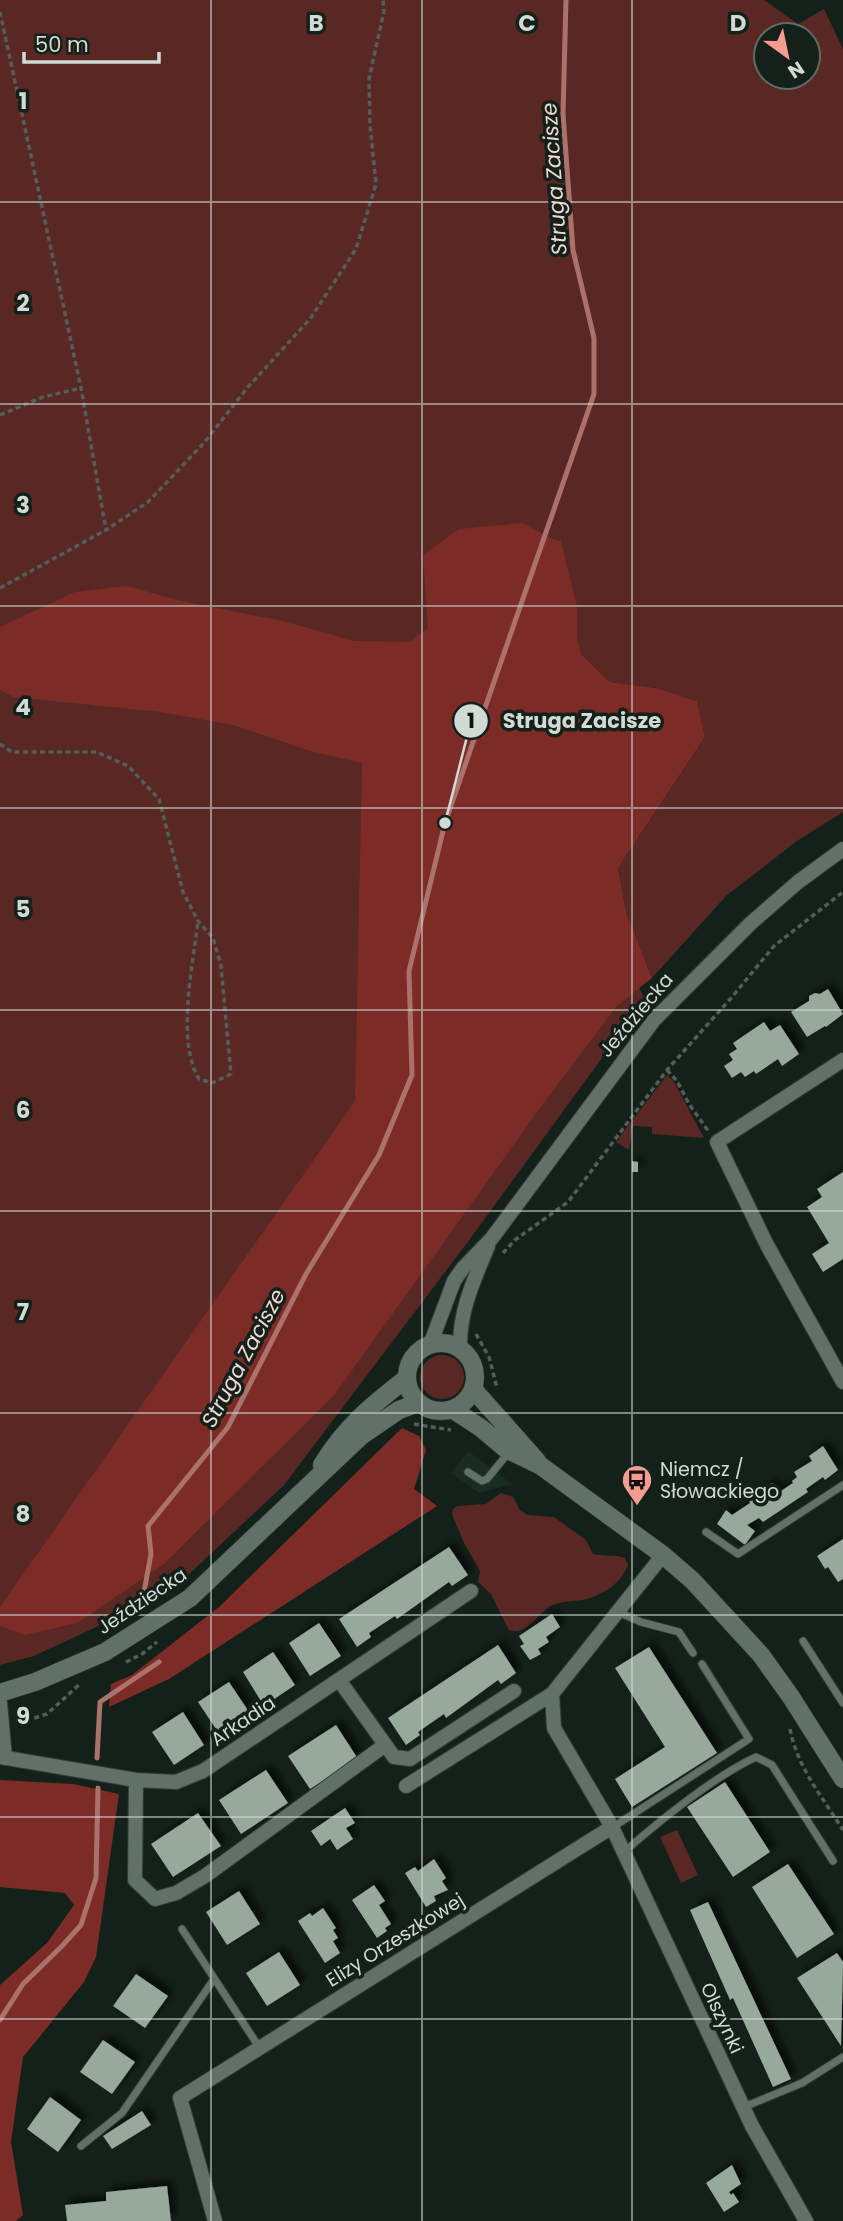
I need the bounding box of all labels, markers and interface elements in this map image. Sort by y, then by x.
text: B [308,7,324,39]
text: C [518,7,536,39]
text: D [730,7,746,39]
scale bar [24,21,159,65]
north arrow [752,21,822,91]
text: 50 m [35,30,89,59]
text: N [783,55,809,85]
text: 1 [19,85,27,117]
water label: Struga Zacisze [534,102,574,256]
text: 2 [16,287,30,319]
text: 3 [16,489,30,521]
text: 4 [15,691,31,723]
callout: Struga Zacisze [453,700,675,742]
text: 1 [467,706,475,735]
text: Struga Zacisze [503,706,661,735]
text: 5 [16,893,30,925]
street label: Jeździecka [593,967,679,1063]
text: 6 [16,1094,30,1126]
water label: Struga Zacisze [194,1284,292,1432]
text: 7 [17,1296,29,1328]
place label: Niemcz / Słowackiego [660,1456,779,1505]
bus stop icon: Niemcz / Słowackiego [620,1463,654,1507]
text: 8 [16,1498,30,1530]
street label: Jeździecka [92,1561,192,1641]
street label: Arkadia [205,1689,281,1753]
text: 9 [16,1700,30,1732]
street label: Elizy Orzeszkowej [321,1887,469,1993]
street label: Olszynki [694,1978,750,2058]

